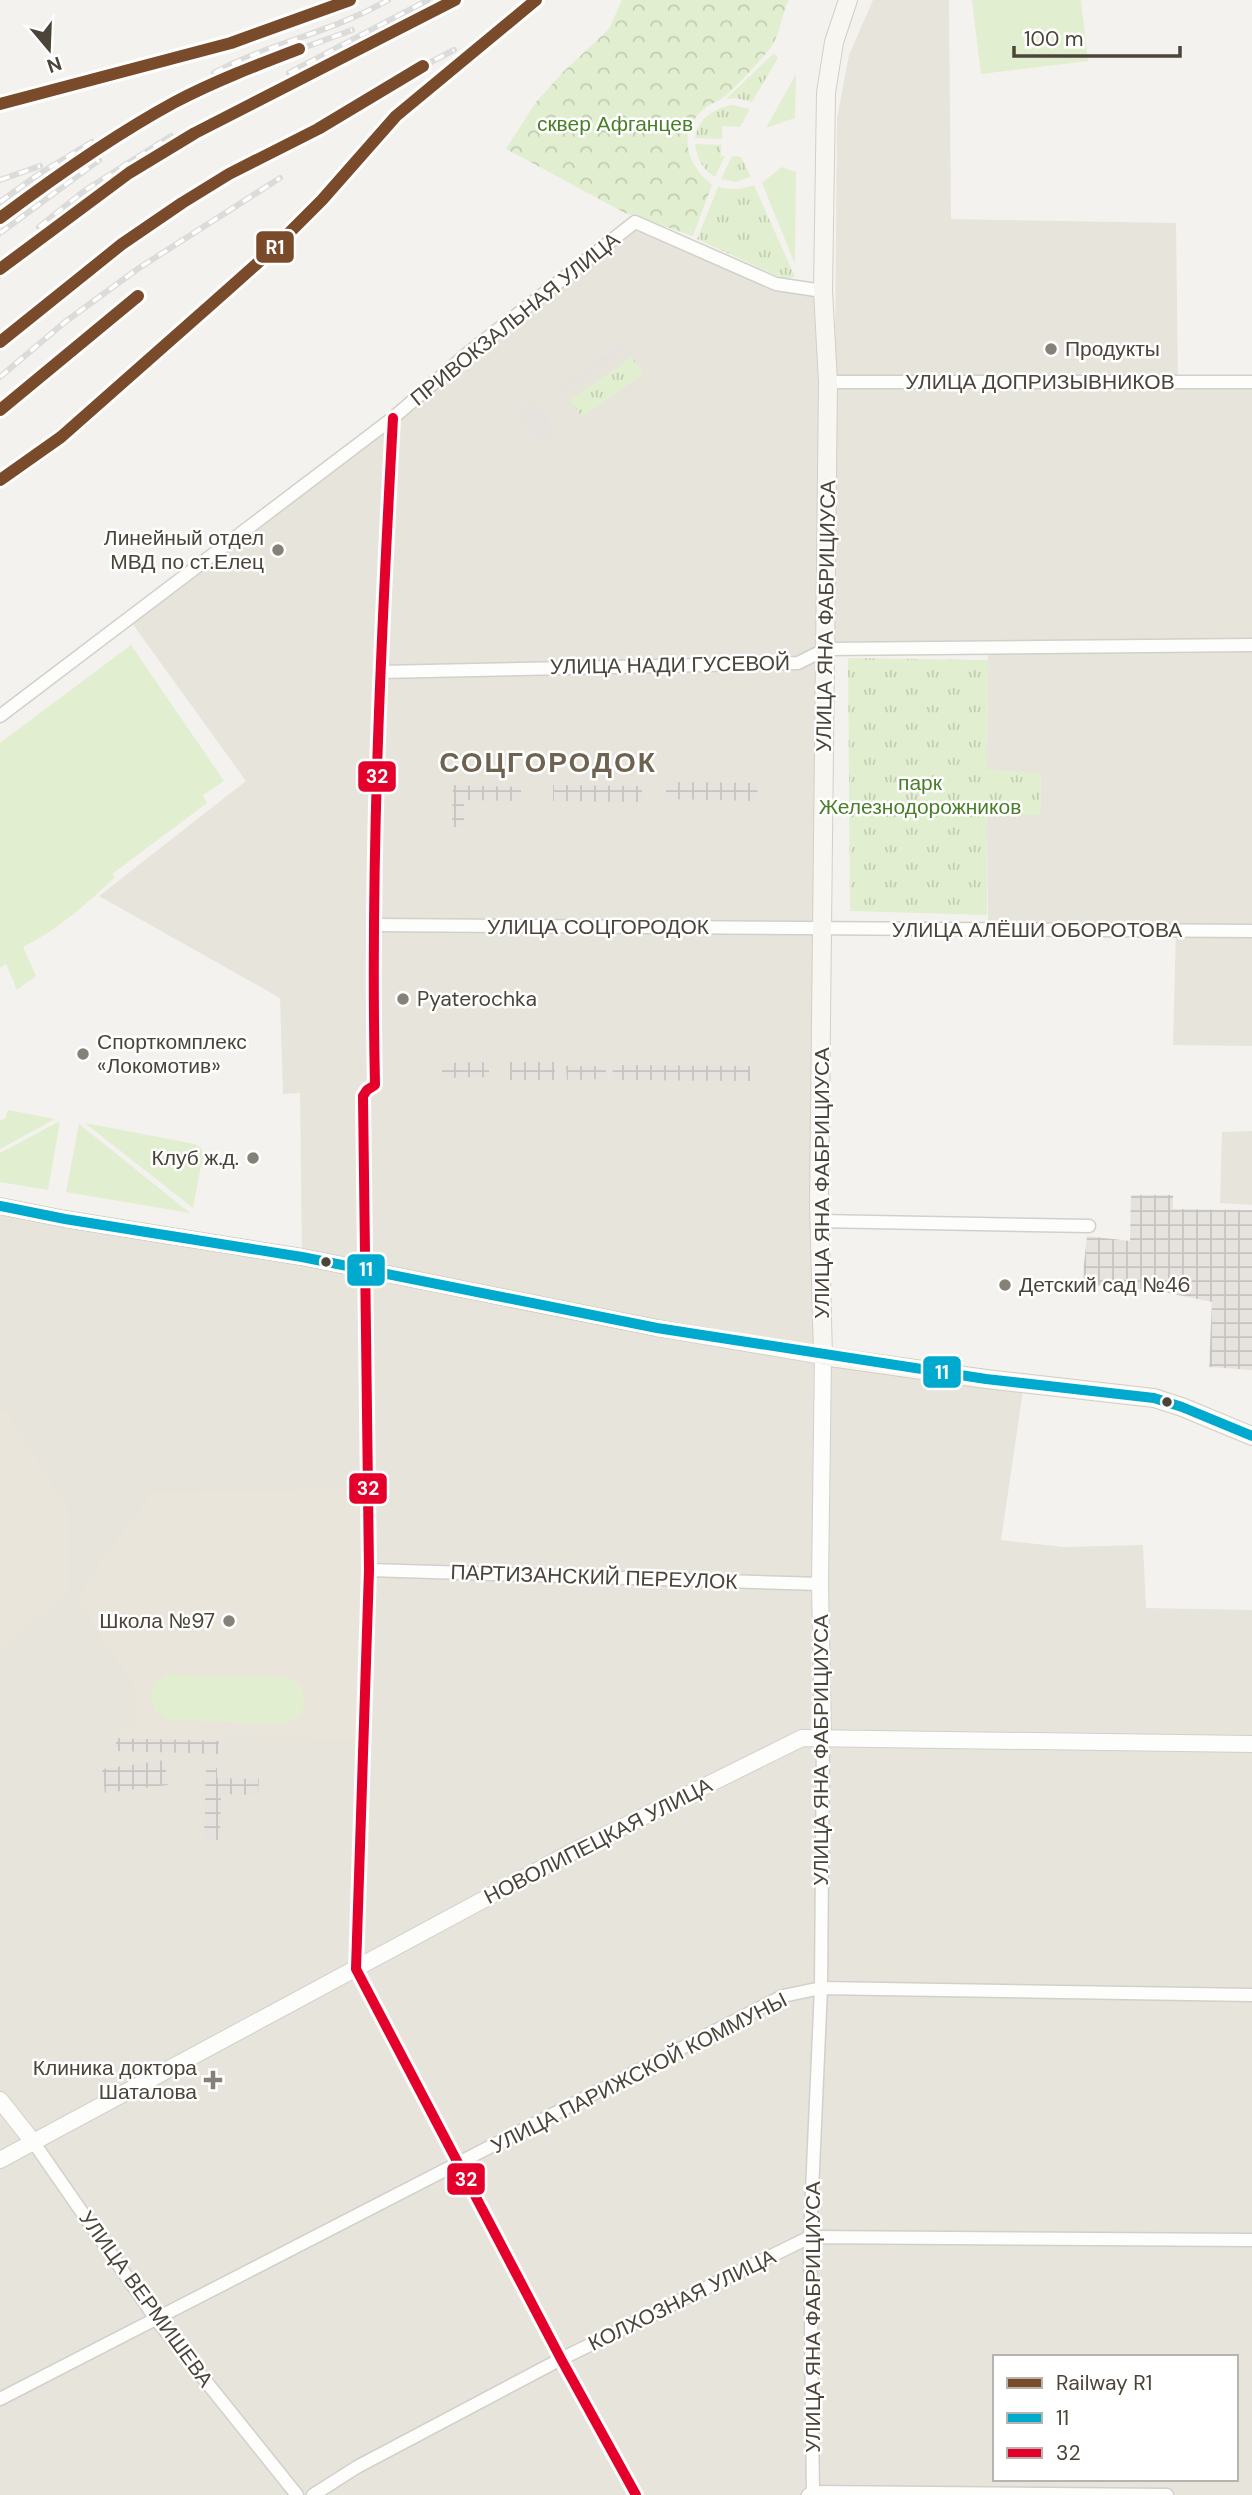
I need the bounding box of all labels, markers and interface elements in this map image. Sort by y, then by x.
north arrow [14,14,84,84]
scale bar [1014,14,1180,58]
text: 100 m [1024,25,1084,53]
text: N [44,51,65,79]
park label: сквер Афганцев [537,110,693,138]
street label: ПРИВОКЗАЛЬНАЯ УЛИЦА [405,226,625,412]
line badge: R1 [255,230,295,264]
text: R1 [266,235,284,260]
place label: Продукты [1065,335,1160,363]
marker: Продукты [1043,341,1059,357]
street label: УЛИЦА ДОПРИЗЫВНИКОВ [905,368,1175,396]
street label: УЛИЦА ЯНА ФАБРИЦИУСА [810,480,842,752]
place label: Линейный отдел МВД по ст.Елец [104,524,264,576]
marker: Линейный отдел МВД по ст.Елец [270,542,286,558]
street label: УЛИЦА НАДИ ГУСЕВОЙ [550,649,790,681]
district label: СОЦГОРОДОК [439,744,657,781]
line badge: 32 [357,760,397,793]
text: 32 [366,764,388,789]
park label: парк Железнодорожников [819,769,1021,821]
street label: УЛИЦА СОЦГОРОДОК [487,913,710,941]
street label: УЛИЦА АЛЁШИ ОБОРОТОВА [892,916,1182,944]
place label: Pyaterochka [417,985,537,1013]
marker: Pyaterochka [395,991,411,1007]
place label: Спорткомплекс «Локомотив» [97,1028,247,1080]
marker: Спорткомплекс «Локомотив» [75,1046,91,1062]
street label: УЛИЦА ЯНА ФАБРИЦИУСА [808,1047,836,1319]
place label: Клуб ж.д. [152,1144,239,1172]
marker: Клуб ж.д. [245,1150,261,1166]
line badge: 11 [346,1253,386,1287]
unlabelled marker [319,1255,333,1269]
text: 11 [359,1257,373,1282]
place label: Детский сад №46 [1019,1271,1191,1299]
marker: Детский сад №46 [997,1277,1013,1293]
line badge: 11 [922,1355,962,1389]
text: 11 [935,1360,949,1385]
unlabelled marker [1160,1395,1174,1409]
line badge: 32 [348,1472,388,1505]
text: 32 [357,1476,379,1501]
street label: ПАРТИЗАНСКИЙ ПЕРЕУЛОК [450,1558,739,1596]
place label: Школа №97 [99,1607,215,1635]
marker: Школа №97 [221,1613,237,1629]
street label: УЛИЦА ЯНА ФАБРИЦИУСА [807,1614,835,1886]
street label: НОВОЛИПЕЦКАЯ УЛИЦА [479,1771,717,1911]
street label: УЛИЦА ПАРИЖСКОЙ КОММУНЫ [486,1986,792,2160]
place label: Клиника доктора Шаталова [33,2054,197,2106]
marker: Клиника доктора Шаталова [203,2070,223,2090]
line badge: 32 [446,2162,486,2196]
text: 32 [455,2167,477,2192]
street label: УЛИЦА ЯНА ФАБРИЦИУСА [799,2181,827,2453]
street label: УЛИЦА ВЕРМИШЕВА [72,2205,220,2393]
street label: КОЛХОЗНАЯ УЛИЦА [584,2242,780,2358]
legend [993,2355,1238,2481]
text: Railway R1 [1056,2369,1152,2397]
text: 11 [1056,2404,1069,2432]
text: 32 [1056,2439,1081,2467]

